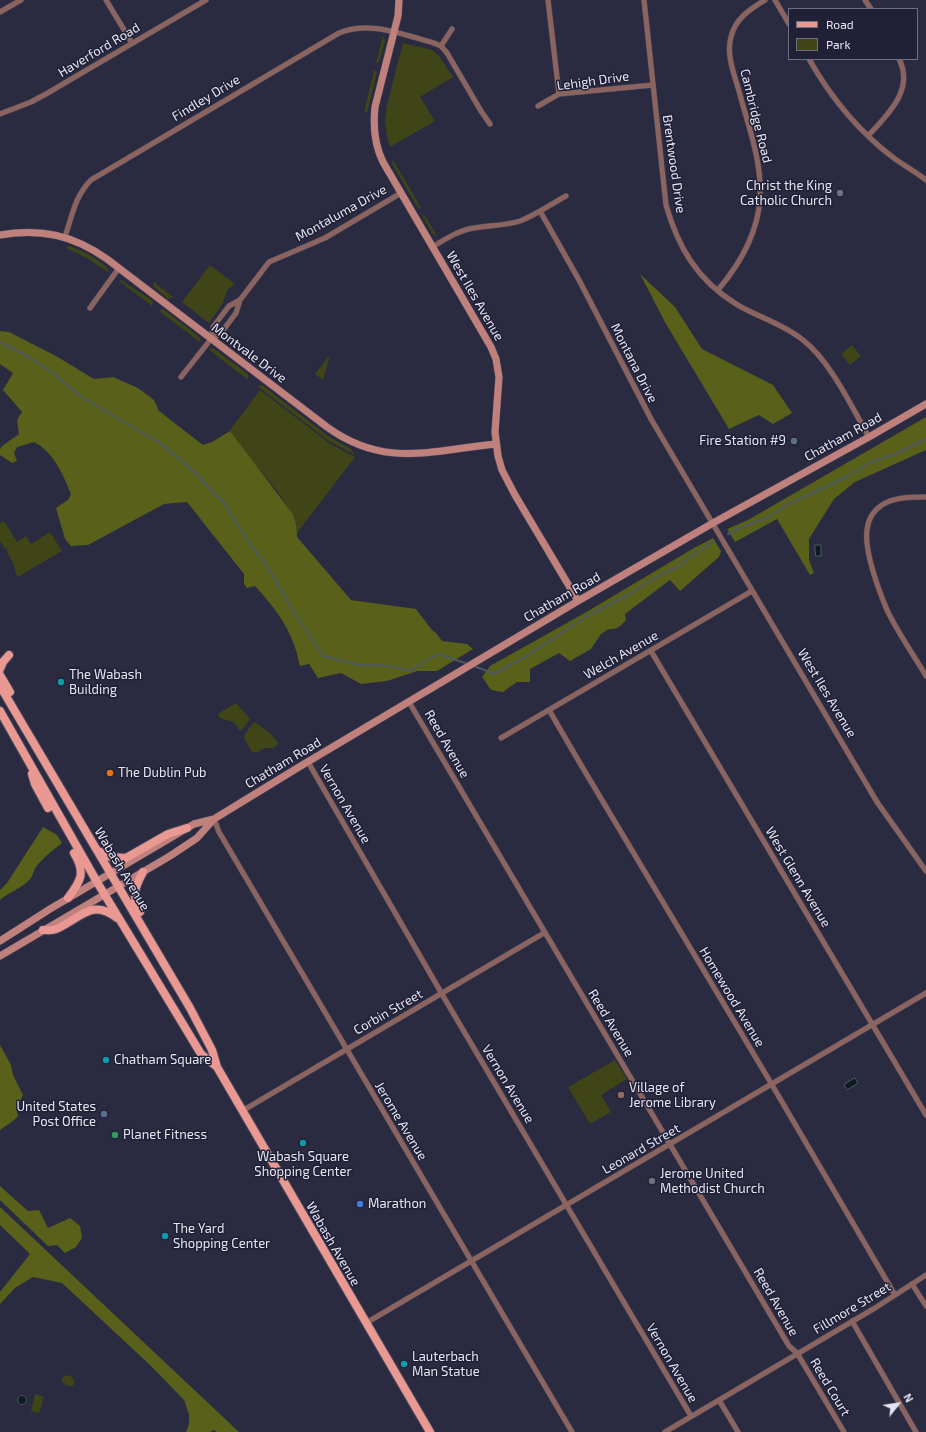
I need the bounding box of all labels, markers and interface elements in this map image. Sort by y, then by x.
legend [788,8,918,60]
text: Road [826,17,854,31]
street label: Haverford Road [55,20,143,80]
text: Park [826,37,851,51]
street label: Cambridge Road [737,67,775,165]
street label: Lehigh Drive [556,68,630,94]
street label: Findley Drive [169,72,243,124]
street label: Brentwood Drive [659,114,689,214]
place label: Christ the King Catholic Church [740,178,832,209]
street label: Montaluma Drive [293,181,389,245]
marker: Christ the King Catholic Church [835,188,845,198]
street label: West Iles Avenue [443,248,507,344]
street label: Montvale Drive [208,320,290,386]
street label: Montana Drive [607,321,661,405]
street label: Chatham Road [802,409,884,465]
place label: Fire Station #9 [699,433,786,449]
marker: Fire Station #9 [789,436,799,446]
street label: Chatham Road [521,569,603,625]
street label: Welch Avenue [581,627,661,683]
street label: West Iles Avenue [794,646,860,740]
place label: The Wabash Building [69,667,142,698]
marker: The Wabash Building [56,677,66,687]
street label: Reed Avenue [421,707,473,781]
street label: Chatham Road [242,734,324,792]
street label: Vernon Avenue [316,762,374,846]
place label: The Dublin Pub [118,765,206,781]
marker: The Dublin Pub [105,768,115,778]
street label: Wabash Avenue [91,824,153,914]
street label: West Glenn Avenue [762,824,834,930]
street label: Homewood Avenue [696,944,768,1050]
street label: Corbin Street [351,986,425,1038]
street label: Reed Avenue [585,986,637,1060]
street label: Vernon Avenue [479,1042,537,1126]
place label: Chatham Square [114,1052,211,1068]
marker: Chatham Square [101,1055,111,1065]
street label: Jerome Avenue [371,1079,431,1163]
place label: Village of Jerome Library [629,1080,716,1111]
marker: Village of Jerome Library [616,1090,626,1100]
place label: United States Post Office [16,1099,96,1130]
marker: United States Post Office [99,1109,109,1119]
street label: Leonard Street [599,1120,683,1178]
place label: Planet Fitness [123,1127,207,1143]
marker: Planet Fitness [110,1130,120,1140]
marker: Wabash Square Shopping Center [298,1138,308,1148]
place label: Wabash Square Shopping Center [254,1149,352,1180]
place label: Jerome United Methodist Church [660,1166,765,1197]
marker: Jerome United Methodist Church [647,1176,657,1186]
place label: Marathon [368,1196,426,1212]
street label: Wabash Avenue [303,1199,363,1289]
marker: Marathon [355,1199,365,1209]
place label: The Yard Shopping Center [173,1221,270,1252]
marker: The Yard Shopping Center [160,1231,170,1241]
street label: Reed Avenue [750,1265,802,1339]
street label: Fillmore Street [810,1279,894,1337]
street label: Vernon Avenue [643,1321,701,1405]
place label: Lauterbach Man Statue [412,1349,480,1380]
street label: Reed Court [807,1355,853,1419]
marker: Lauterbach Man Statue [399,1359,409,1369]
north arrow [878,1384,918,1424]
text: N [901,1391,916,1404]

